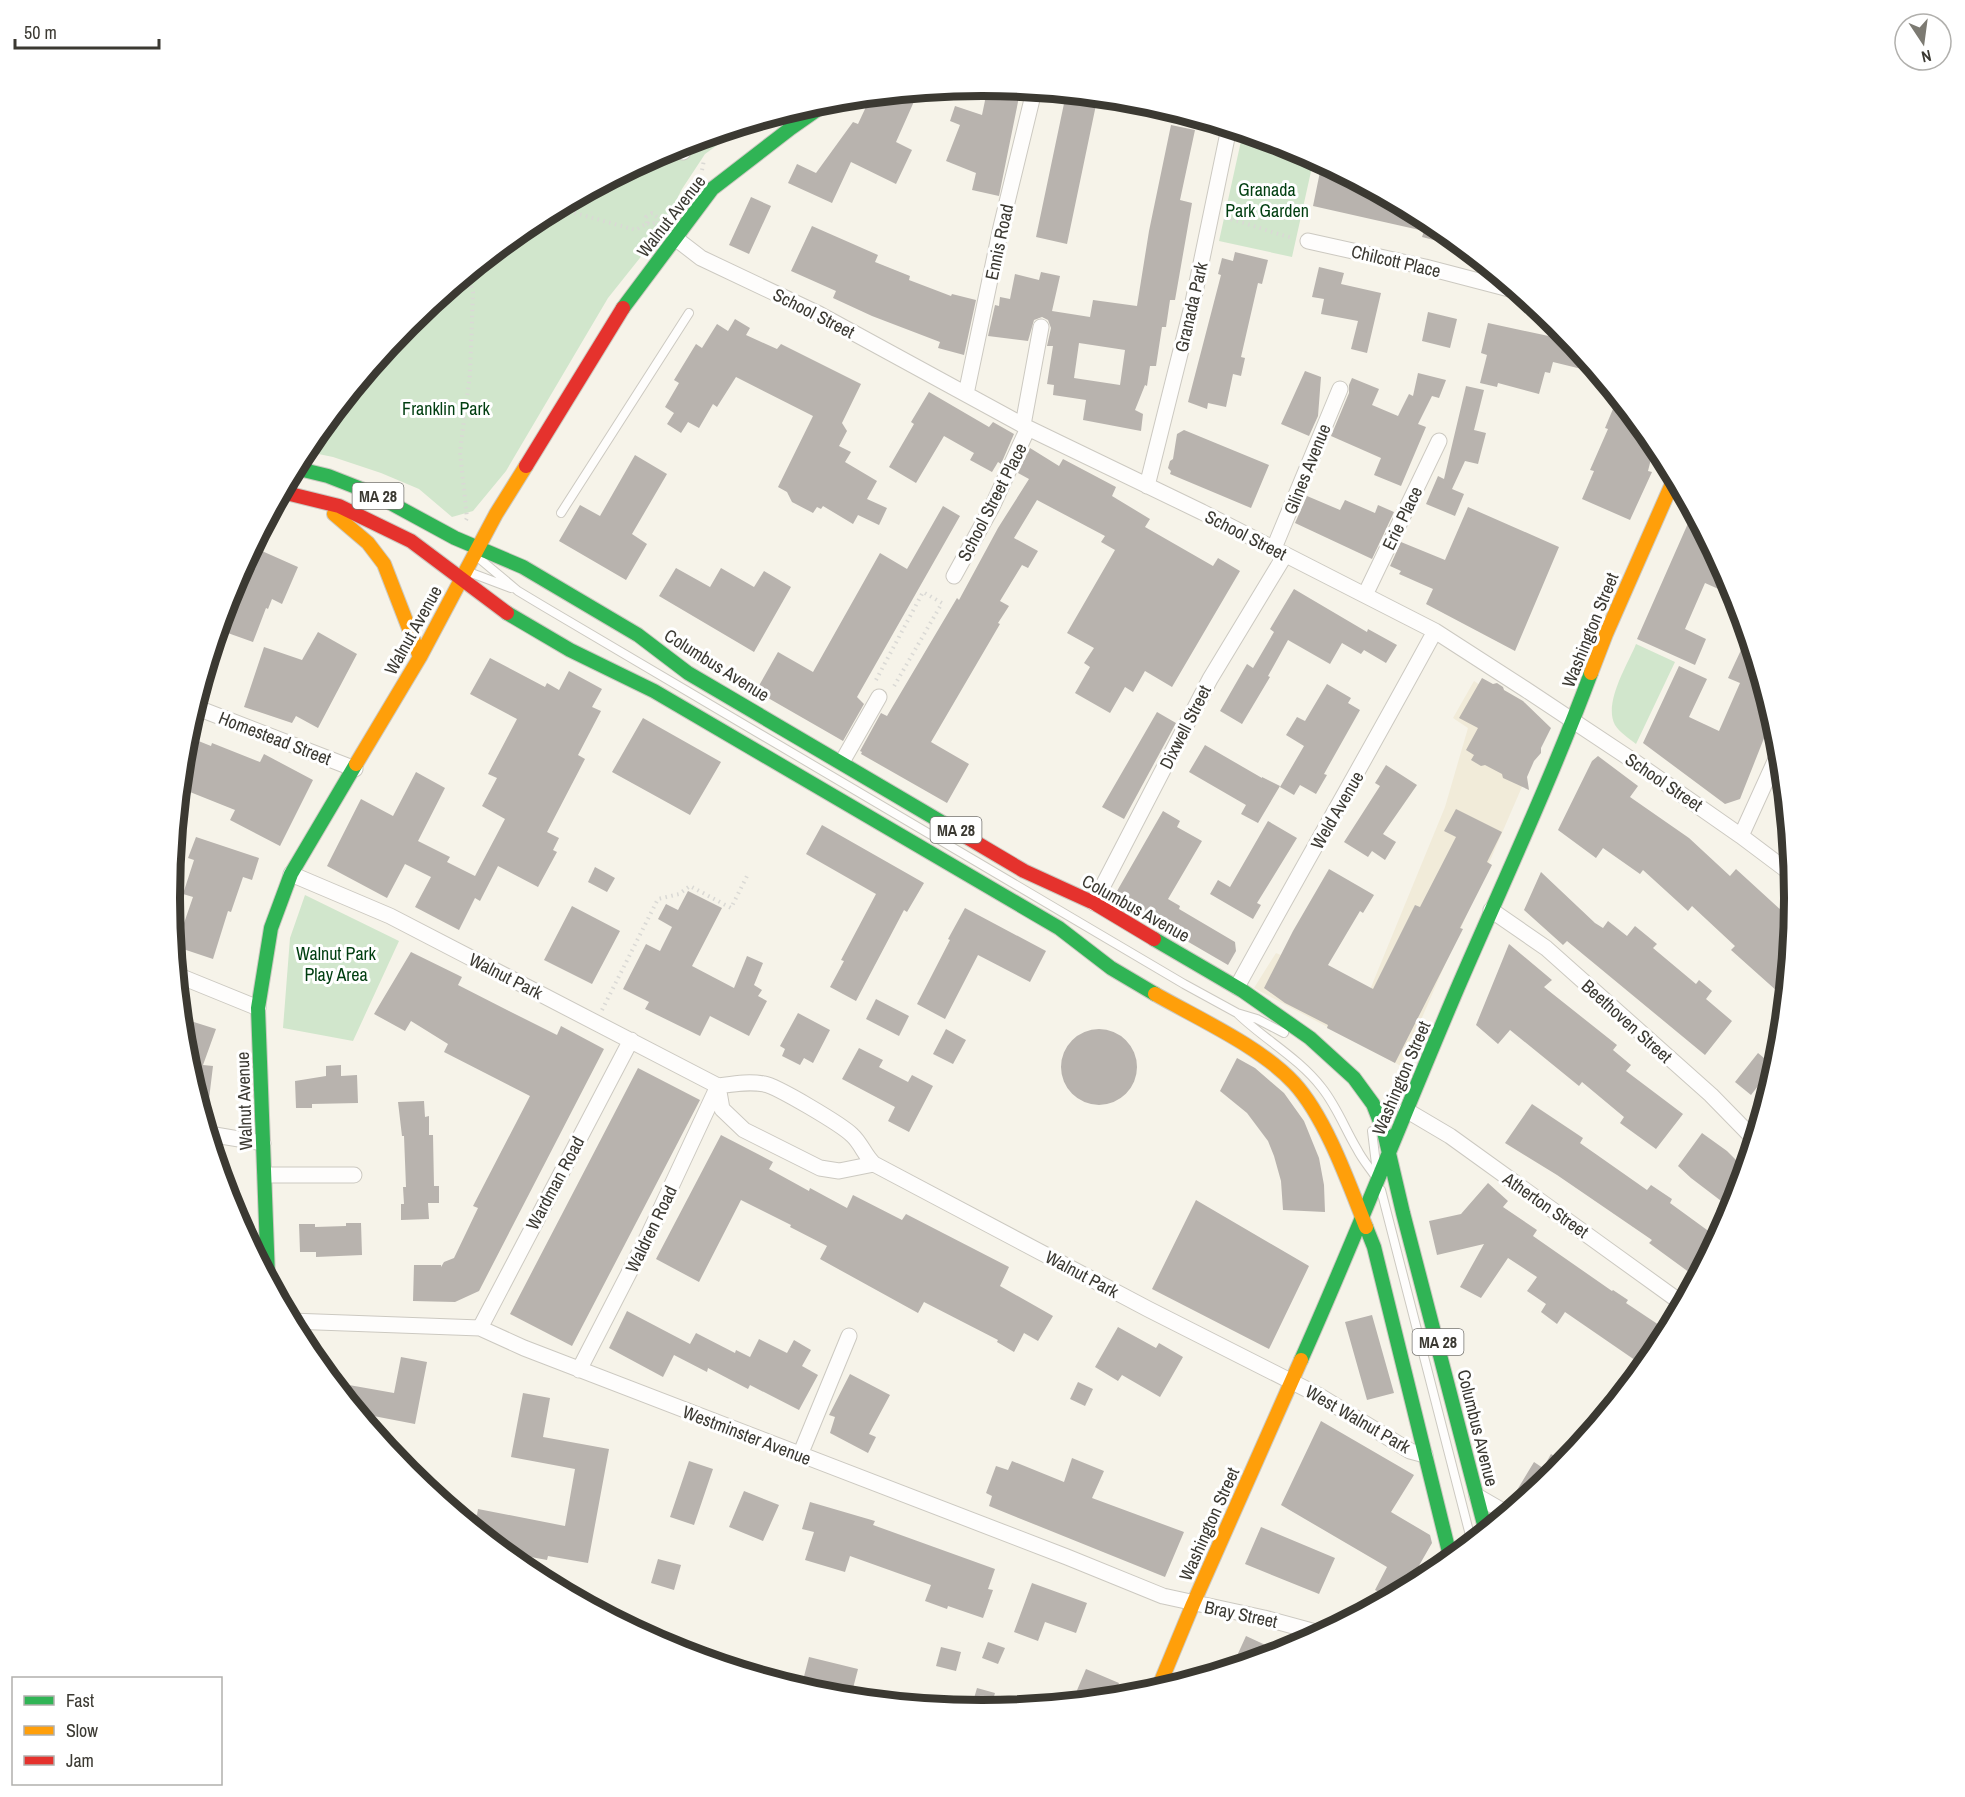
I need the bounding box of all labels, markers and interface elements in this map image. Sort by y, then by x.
scale bar [15,12,159,50]
north arrow [1893,12,1953,72]
text: 50 m [24,20,57,45]
text: N [1919,45,1933,68]
street label: Walnut Avenue [631,169,711,263]
park label: Granada Park Garden [1225,177,1309,223]
street label: Ennis Road [979,202,1019,282]
street label: Chilcott Place [1349,239,1443,283]
street label: Granada Park [1168,259,1214,355]
street label: School Street [769,282,859,344]
park label: Franklin Park [402,396,490,421]
street label: Glines Avenue [1277,420,1337,518]
street label: School Street Place [951,439,1033,565]
street label: Erie Place [1376,482,1428,554]
road number: MA 28 [352,483,404,509]
street label: School Street [1201,504,1291,566]
street label: Washington Street [1556,569,1624,691]
street label: Walnut Avenue [378,581,448,679]
street label: Columbus Avenue [660,623,774,707]
street label: Dixwell Street [1153,681,1217,773]
street label: Homestead Street [215,705,335,771]
street label: School Street [1620,747,1708,817]
street label: Weld Avenue [1305,766,1369,854]
road number: MA 28 [930,817,982,843]
street label: Columbus Avenue [1078,868,1194,948]
park label: Walnut Park Play Area [296,941,377,987]
street label: Walnut Park [465,947,548,1006]
street label: Beethoven Street [1576,974,1678,1068]
street label: Washington Street [1366,1017,1436,1139]
street label: Walnut Avenue [230,1051,258,1151]
street label: Wardman Road [520,1132,590,1234]
street label: Atherton Street [1497,1166,1594,1244]
street label: Waldren Road [619,1181,683,1277]
street label: Walnut Park [1041,1244,1124,1304]
road number: MA 28 [1412,1329,1464,1355]
street label: Columbus Avenue [1451,1367,1505,1489]
street label: West Walnut Park [1301,1379,1416,1459]
street label: Westminster Avenue [679,1399,815,1471]
street label: Washington Street [1173,1463,1245,1585]
street label: Bray Street [1202,1594,1280,1634]
legend [12,1677,222,1785]
text: Fast [66,1688,94,1713]
text: Slow [66,1718,98,1743]
text: Jam [66,1748,94,1773]

